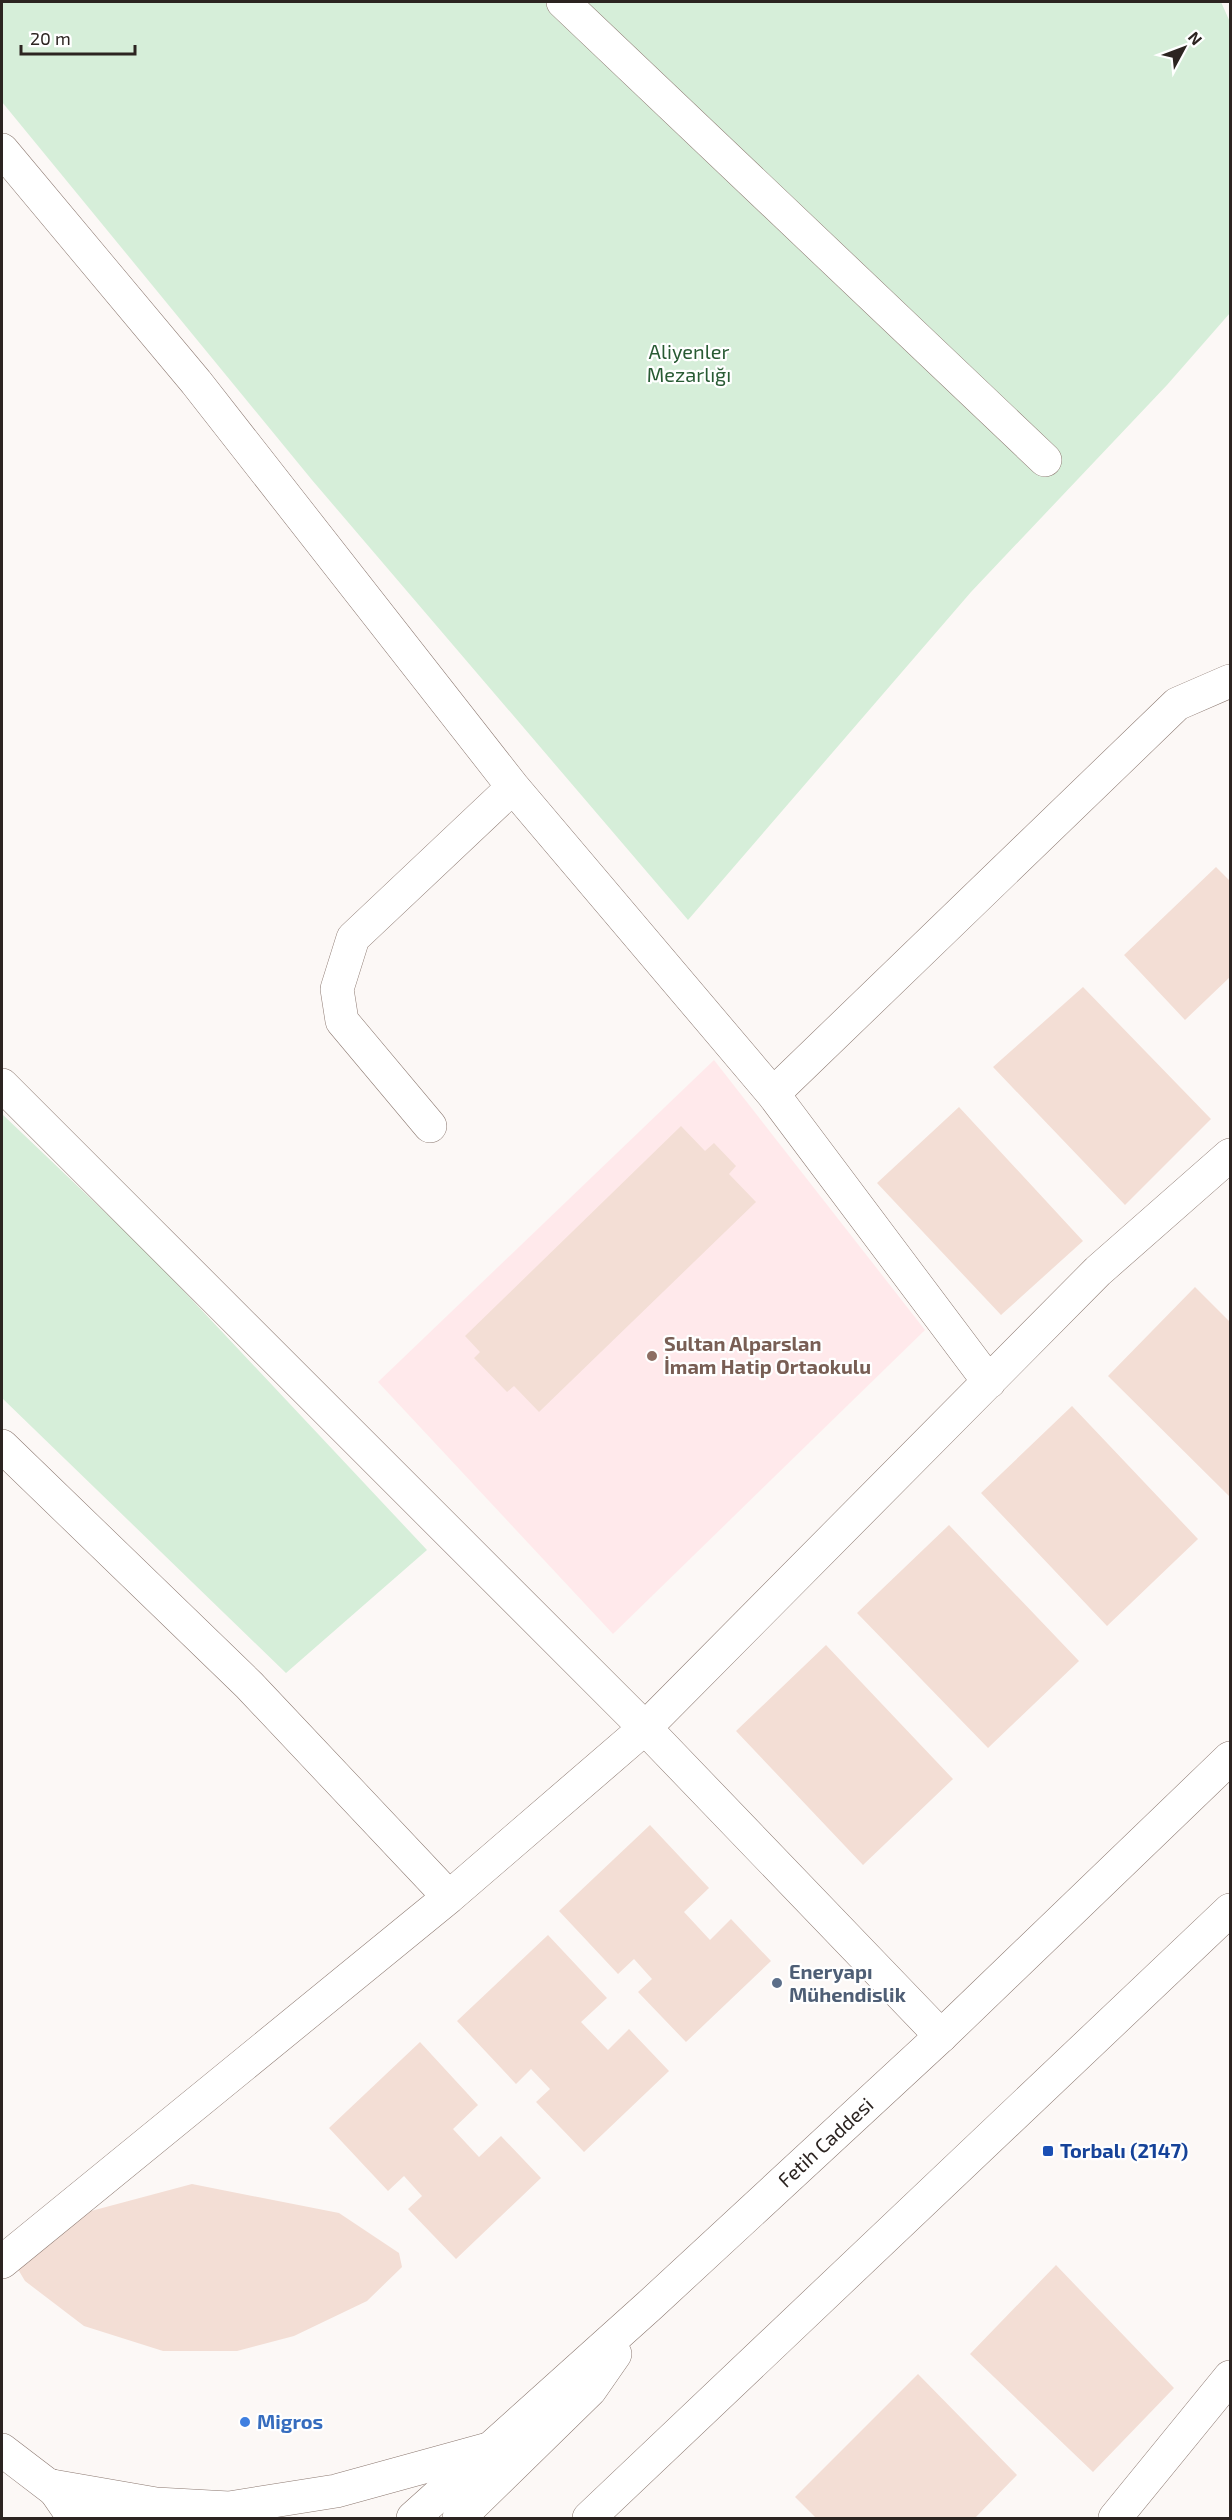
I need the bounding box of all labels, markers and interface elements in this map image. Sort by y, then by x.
scale bar [21,18,135,56]
north arrow [1154,18,1214,78]
text: 20 m [30,27,71,49]
text: N [1185,27,1207,48]
park label: Aliyenler Mezarlığı [647,339,731,386]
place label: Sultan Alparslan İmam Hatip Ortaokulu [664,1331,871,1378]
marker: Sultan Alparslan İmam Hatip Ortaokulu [645,1349,659,1363]
place label: Eneryapı Mühendislik [789,1959,907,2006]
marker: Eneryapı Mühendislik [770,1976,784,1990]
street label: Fetih Caddesi [772,2092,878,2192]
place label: Torbalı (2147) [1060,2138,1188,2162]
marker: Torbalı (2147) [1041,2144,1055,2158]
place label: Migros [257,2409,323,2433]
marker: Migros [238,2415,252,2429]

